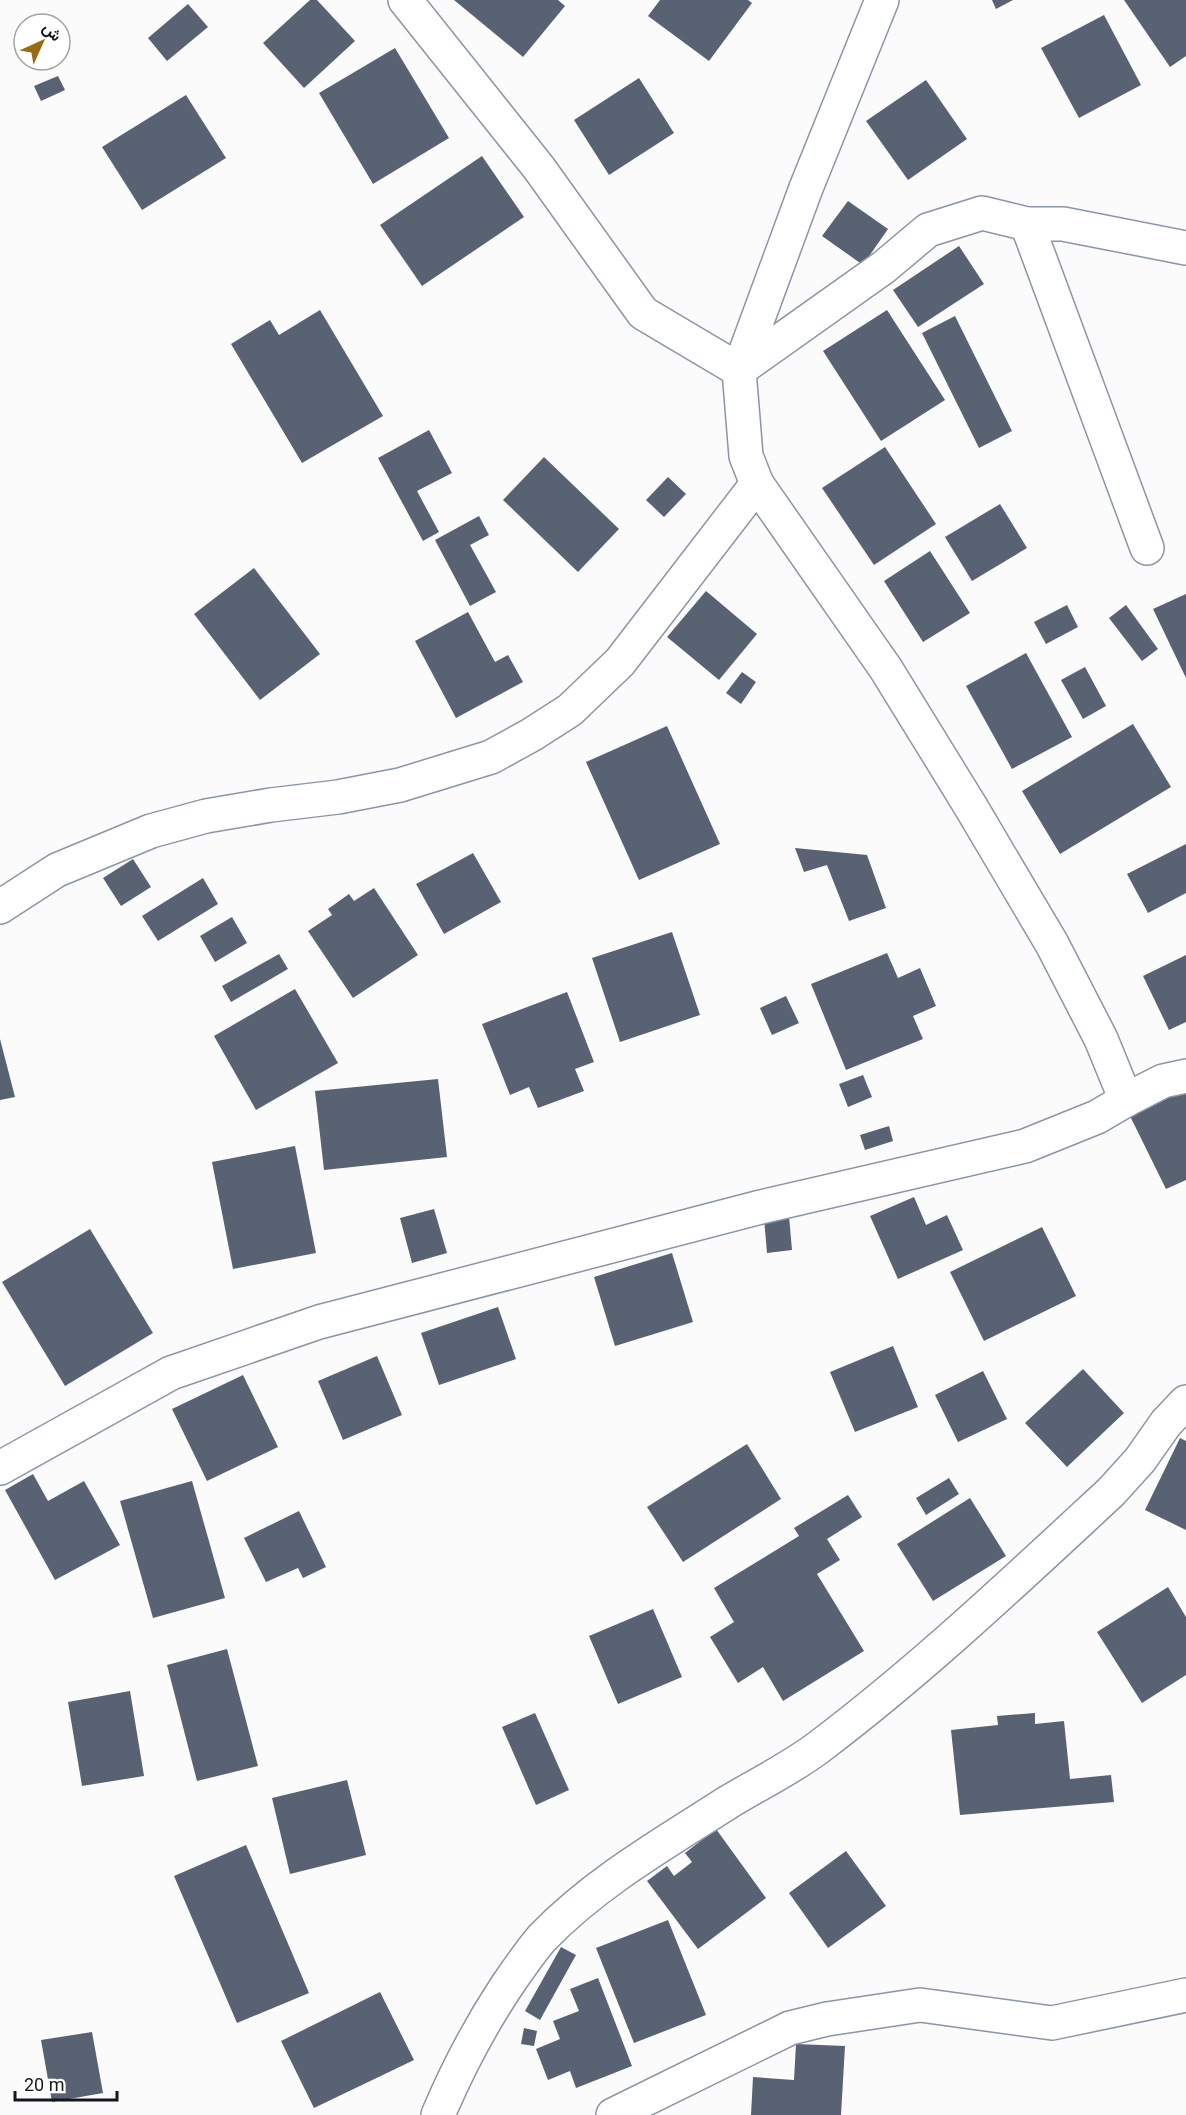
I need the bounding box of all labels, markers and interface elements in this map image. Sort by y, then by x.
north arrow [12,12,72,72]
text: ش [39,18,66,45]
scale bar [15,2064,117,2102]
text: 20 m [24,2074,64,2095]

